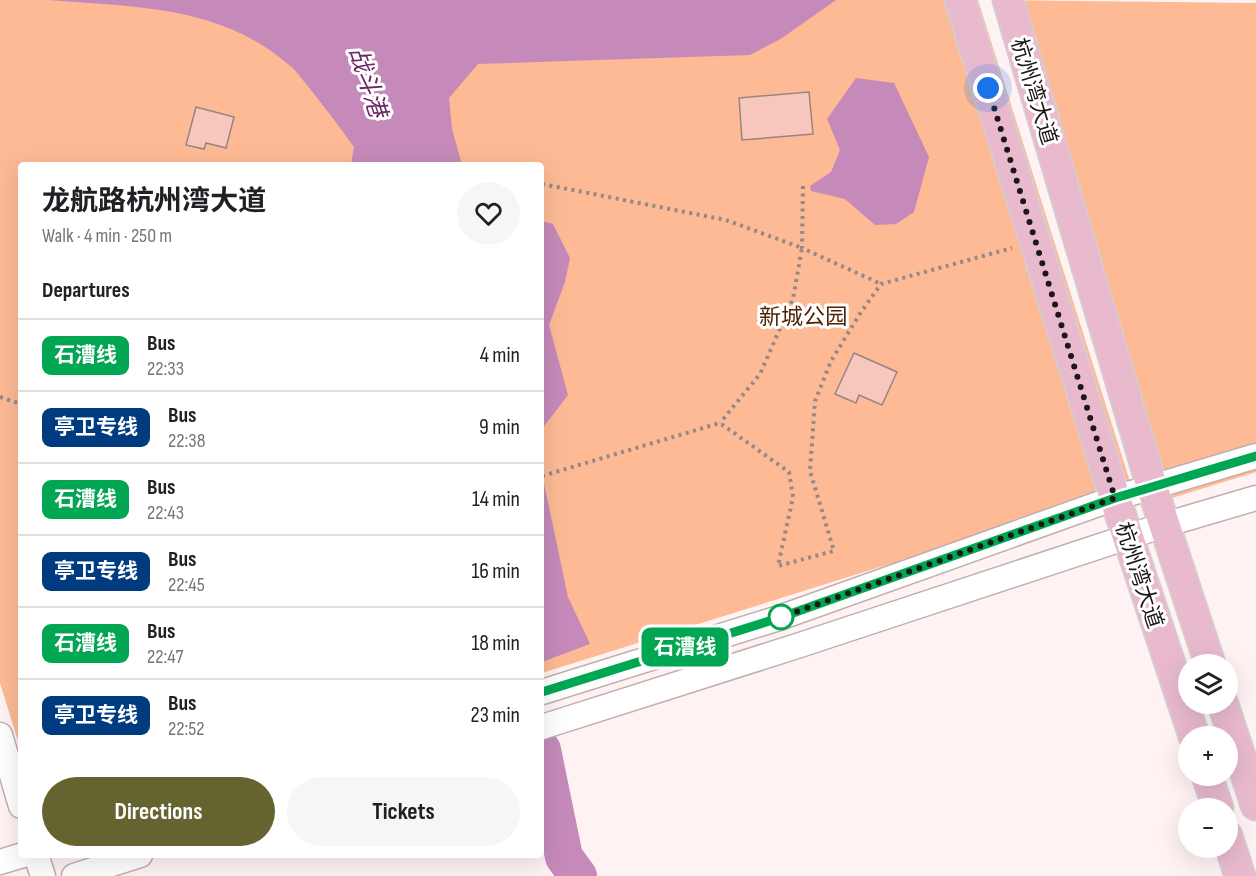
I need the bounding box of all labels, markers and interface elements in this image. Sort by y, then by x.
street label: 杭州湾大道 [1005,35,1063,148]
water label: 战斗港 [343,43,393,124]
your location [973,73,1003,103]
button: heart [457,182,520,245]
text: 龙航路杭州湾大道 [42,185,266,218]
text: Walk · 4 min · 250 m [42,224,172,248]
text: Departures [42,277,130,304]
park label: 新城公园 [759,304,847,331]
text: Bus [147,330,176,357]
text: 4 min [480,342,520,369]
text: 石漕线 [54,343,117,368]
text: 22:33 [147,357,184,381]
text: Bus [168,402,197,429]
text: 9 min [479,414,520,441]
text: 亭卫专线 [54,415,138,440]
text: 22:38 [168,429,205,453]
text: Bus [147,474,176,501]
text: 14 min [472,486,520,513]
text: 石漕线 [54,487,117,512]
text: 22:43 [147,501,184,525]
street label: 杭州湾大道 [1109,519,1168,632]
text: Bus [168,546,197,573]
text: 16 min [472,558,520,585]
text: 亭卫专线 [54,559,138,584]
text: 22:45 [168,573,205,597]
unlabelled marker [768,604,794,630]
text: Bus [147,618,176,645]
line badge: 石漕线 [650,628,720,666]
text: 18 min [472,630,520,657]
text: 石漕线 [54,631,117,656]
text: 石漕线 [654,635,717,660]
text: 22:47 [147,645,184,669]
map controls [1178,654,1238,858]
button: layers [1178,654,1238,714]
text: Bus [168,690,197,717]
text: 23 min [471,702,520,729]
text: 亭卫专线 [54,703,138,728]
text: 22:52 [168,717,205,741]
button: + [1178,726,1238,786]
button: Directions [42,777,275,846]
button: Tickets [287,777,520,846]
button: − [1178,798,1238,858]

